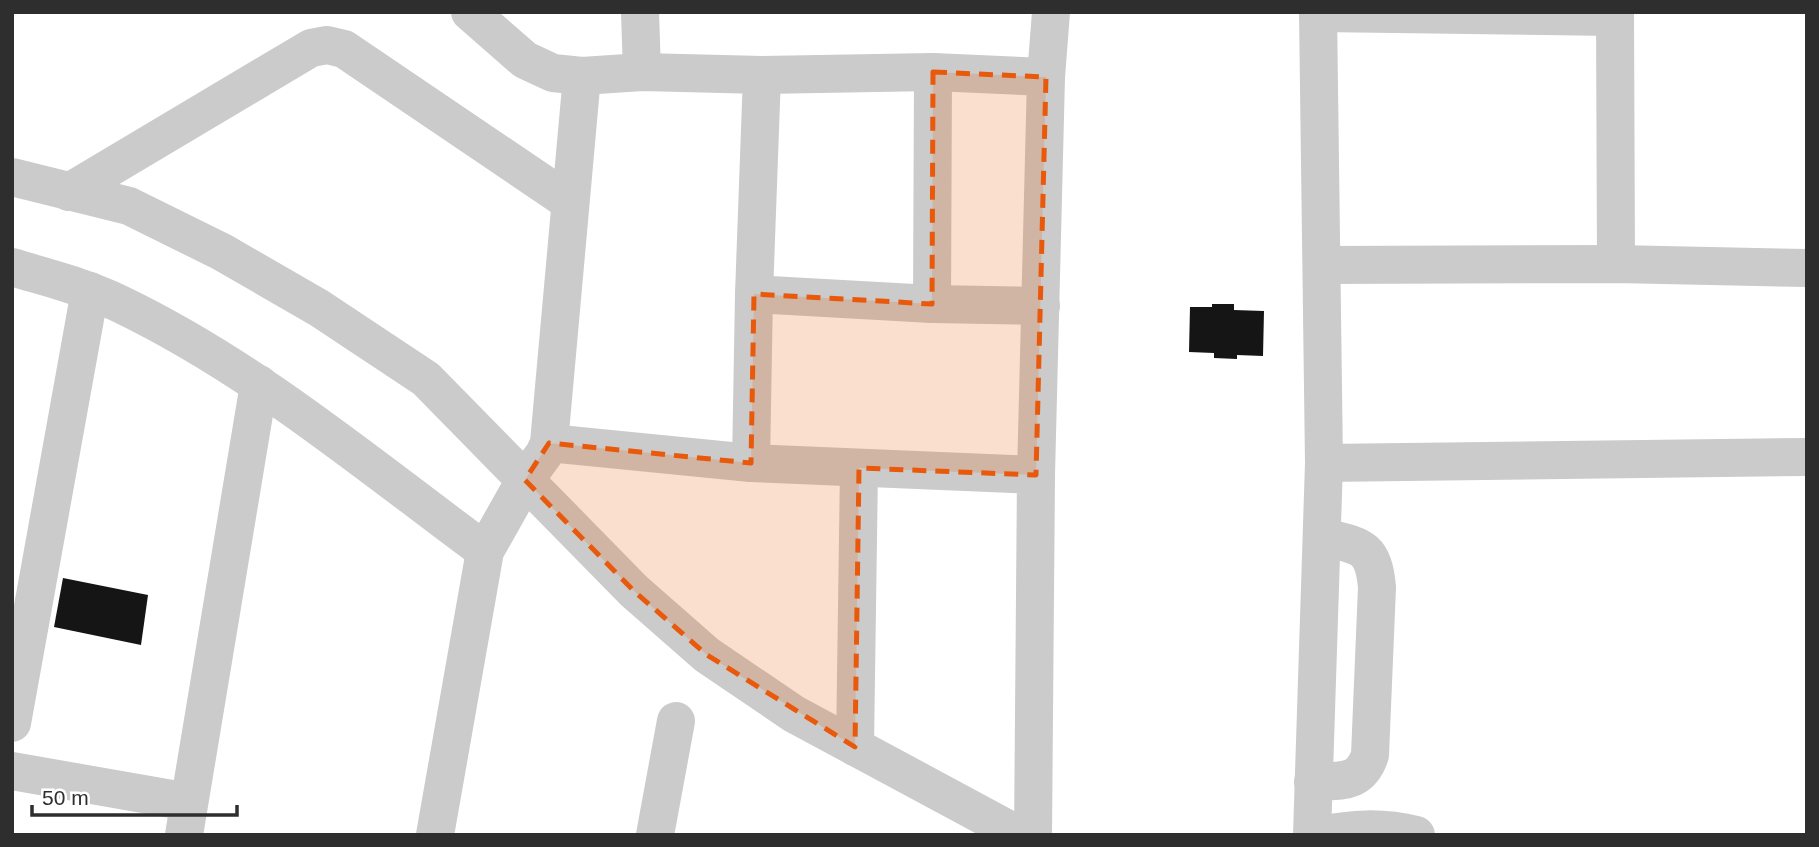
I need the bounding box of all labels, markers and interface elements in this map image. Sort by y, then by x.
scale bar [32,774,236,818]
text: 50 m [42,786,89,809]

